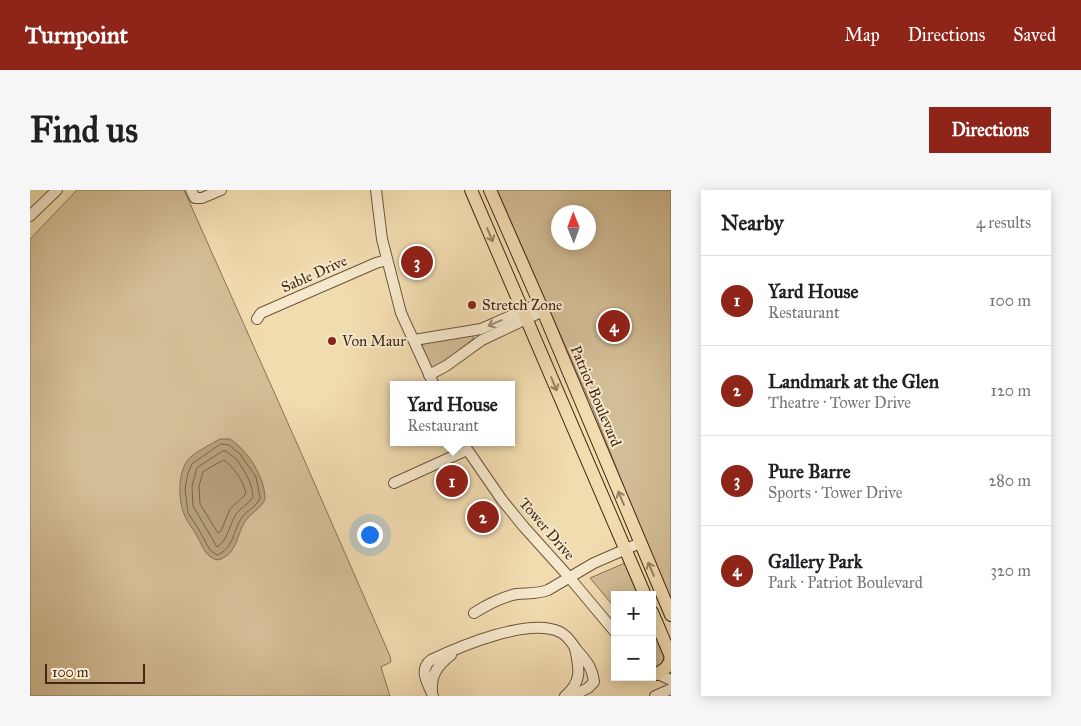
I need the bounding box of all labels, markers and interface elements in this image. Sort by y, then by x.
text: Turnpoint [25,20,128,50]
text: Map [844,24,880,46]
text: Directions [908,24,985,46]
text: Saved [1013,24,1056,46]
button: Directions [929,107,1051,153]
text: Find us [30,109,138,152]
north arrow [551,205,596,250]
text: Nearby [721,210,784,236]
text: 4 results [976,213,1031,232]
one-way arrow [486,227,495,242]
pin: 3 [401,243,433,281]
street label: Sable Drive [278,251,350,297]
text: Yard House [768,280,858,303]
text: 1 [734,291,740,310]
text: 100 m [989,291,1031,310]
place label: Stretch Zone [482,296,562,314]
marker: Stretch Zone [466,299,478,311]
text: Restaurant [768,303,840,322]
pin: 4 [598,307,630,345]
one-way arrow [488,319,503,328]
place label: Von Maur [341,332,406,350]
marker: Von Maur [326,335,338,347]
street label: Patriot Boulevard [567,343,626,450]
text: Landmark at the Glen [768,370,939,393]
one-way arrow [549,376,559,391]
popup [390,381,515,446]
text: 2 [733,381,741,400]
text: 120 m [991,381,1031,400]
text: Yard House [407,393,498,416]
text: Theatre · Tower Drive [768,393,911,412]
text: Restaurant [407,416,479,435]
text: Pure Barre [768,460,851,483]
pin: 1 [436,462,468,500]
text: 3 [734,471,740,490]
text: 280 m [988,471,1031,490]
text: Sports · Tower Drive [768,483,902,502]
one-way arrow [616,491,626,506]
street label: Tower Drive [515,494,579,564]
pin: 2 [467,498,499,536]
your location [357,522,383,548]
text: Gallery Park [768,550,863,573]
text: 4 [733,561,741,580]
text: 320 m [991,561,1031,580]
one-way arrow [646,562,656,577]
text: Park · Patriot Boulevard [768,573,923,592]
map controls [611,591,656,681]
button: + [611,591,656,636]
button: − [611,636,656,681]
scale bar [45,661,145,684]
text: 100 m [52,664,89,681]

